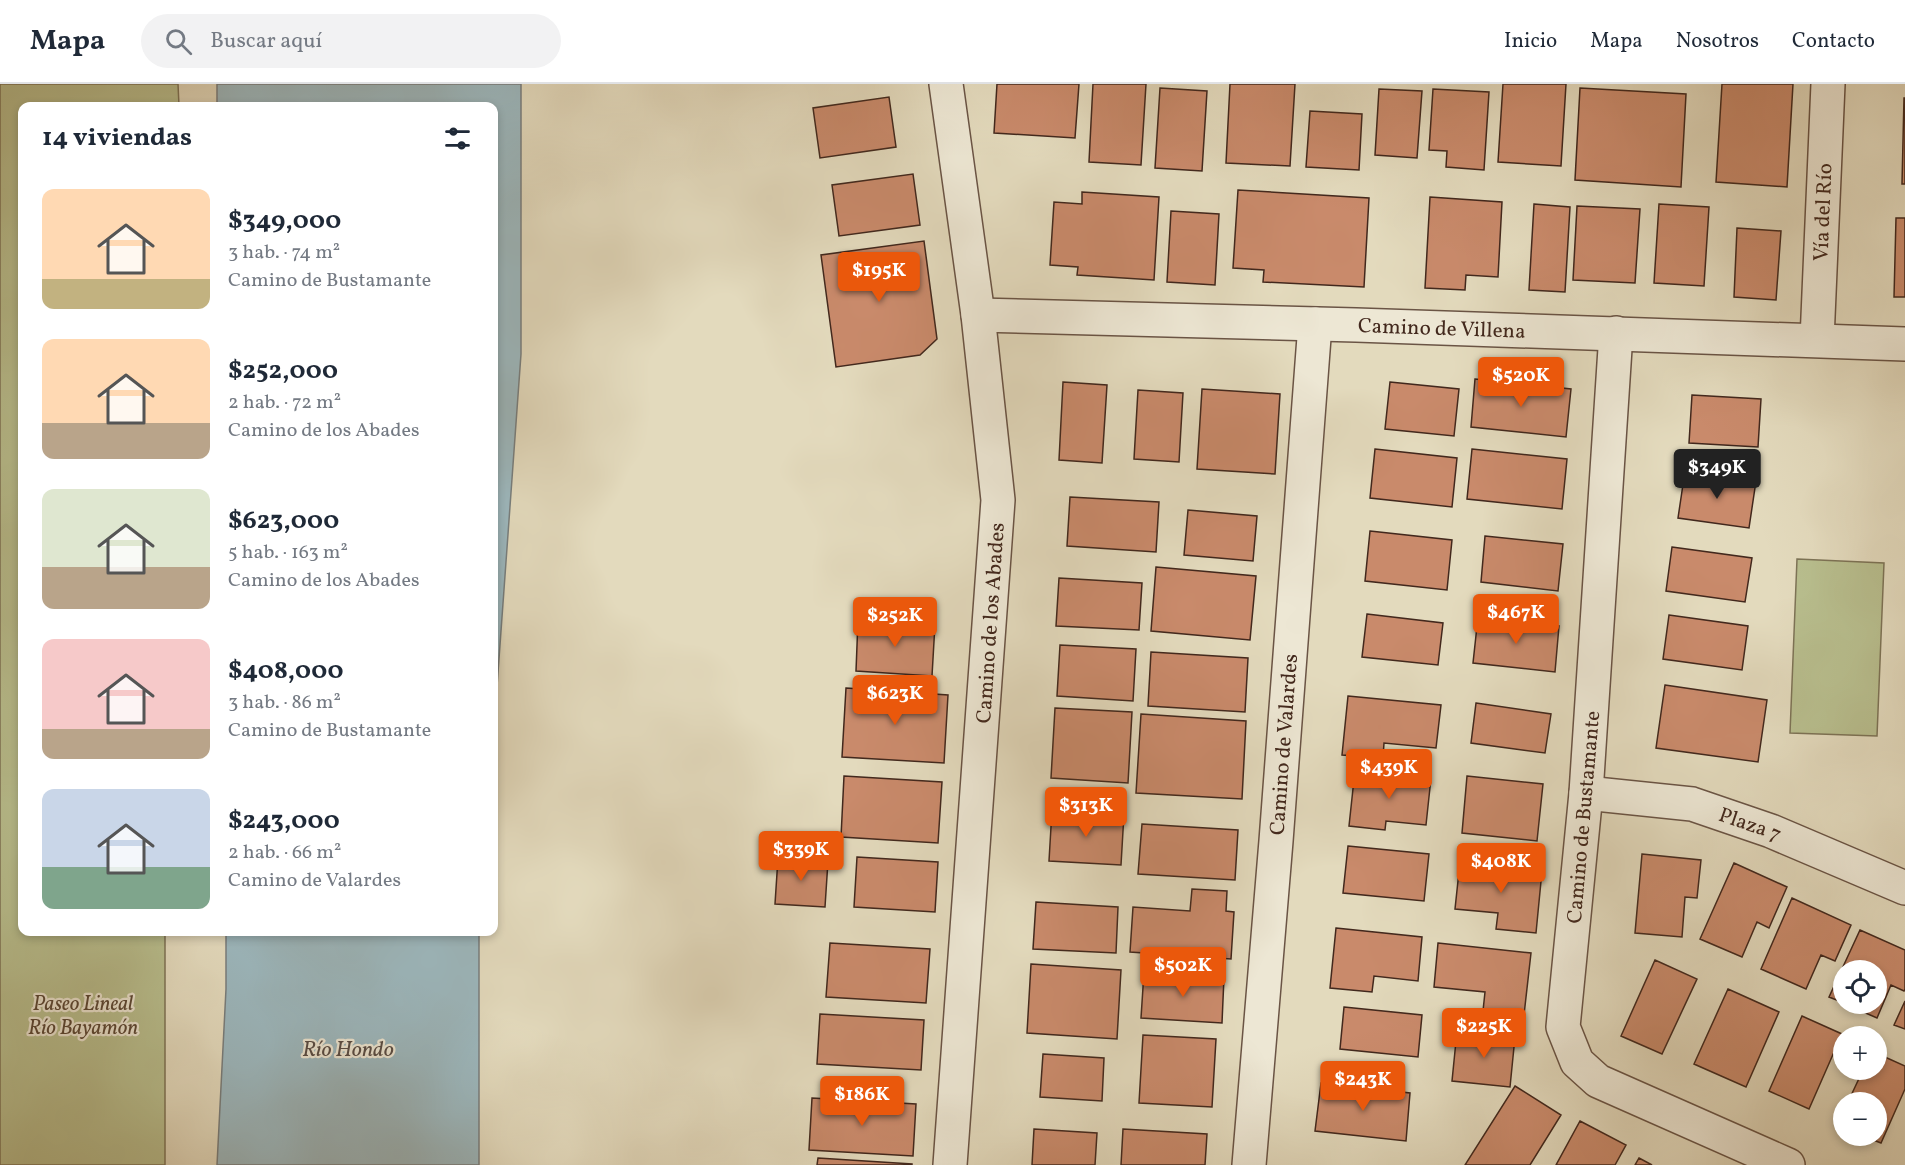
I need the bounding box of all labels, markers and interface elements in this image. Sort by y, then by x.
search box [141,14,561,68]
text: Mapa [30,22,105,61]
icon: search [162,25,195,58]
text: Buscar aquí [210,26,322,57]
text: Inicio [1504,27,1557,56]
text: Mapa [1590,27,1643,56]
text: Nosotros [1676,27,1759,56]
text: Contacto [1792,27,1875,56]
text: 14 viviendas [42,120,192,156]
icon: filters [441,122,474,155]
street label: Vía del Río [1807,162,1841,262]
text: $349,000 [228,203,341,239]
icon: home [90,213,162,285]
text: 3 hab. · 74 m² [228,239,340,267]
pin: $195K [837,252,921,303]
text: $195K [852,257,906,285]
text: Camino de Bustamante [228,267,431,295]
street label: Camino de Villena [1357,312,1526,347]
text: $252,000 [228,353,338,389]
pin: $520K [1479,357,1563,408]
text: $520K [1492,362,1550,390]
icon: home [90,363,162,435]
text: 2 hab. · 72 m² [228,389,341,417]
text: Camino de los Abades [228,417,420,445]
pin: $349K [1675,449,1759,500]
text: $349K [1688,454,1746,482]
text: $623,000 [228,503,339,539]
icon: home [90,513,162,585]
street label: Camino de los Abades [970,522,1013,724]
text: 5 hab. · 163 m² [228,539,348,567]
text: Camino de los Abades [228,567,420,595]
pin: $467K [1474,594,1558,645]
pin: $252K [853,597,937,648]
text: $467K [1487,599,1545,627]
text: $252K [867,602,923,630]
text: $408,000 [228,653,344,689]
street label: Camino de Valardes [1263,653,1306,836]
icon: home [90,663,162,735]
pin: $623K [853,675,937,726]
text: $623K [867,680,923,708]
text: 3 hab. · 86 m² [228,689,341,717]
street label: Camino de Bustamante [1561,710,1608,925]
text: Camino de Bustamante [228,717,431,745]
pin: $439K [1347,749,1431,800]
text: $439K [1360,754,1418,782]
pin: $313K [1044,787,1128,838]
text: $313K [1059,792,1113,820]
street label: Plaza 7 [1715,801,1785,850]
text: $243,000 [228,803,340,839]
icon: home [90,813,162,885]
pin: $339K [759,831,843,882]
text: $339K [773,836,829,864]
text: 2 hab. · 66 m² [228,839,341,867]
pin: $408K [1459,843,1543,894]
text: $408K [1471,848,1531,876]
text: Camino de Valardes [228,867,401,895]
pin: $502K [1141,947,1225,998]
text: $502K [1154,952,1212,980]
map controls [1833,960,1887,1146]
button: locate [1833,960,1887,1014]
park label: Paseo Lineal Río Bayamón [28,990,138,1043]
pin: $225K [1442,1008,1526,1059]
text: $225K [1456,1013,1512,1041]
button: + [1833,1026,1887,1080]
water label: Río Hondo [302,1035,394,1066]
pin: $243K [1321,1061,1405,1112]
text: $243K [1334,1066,1392,1094]
pin: $186K [820,1076,904,1127]
text: $186K [834,1081,890,1109]
button: − [1833,1092,1887,1146]

